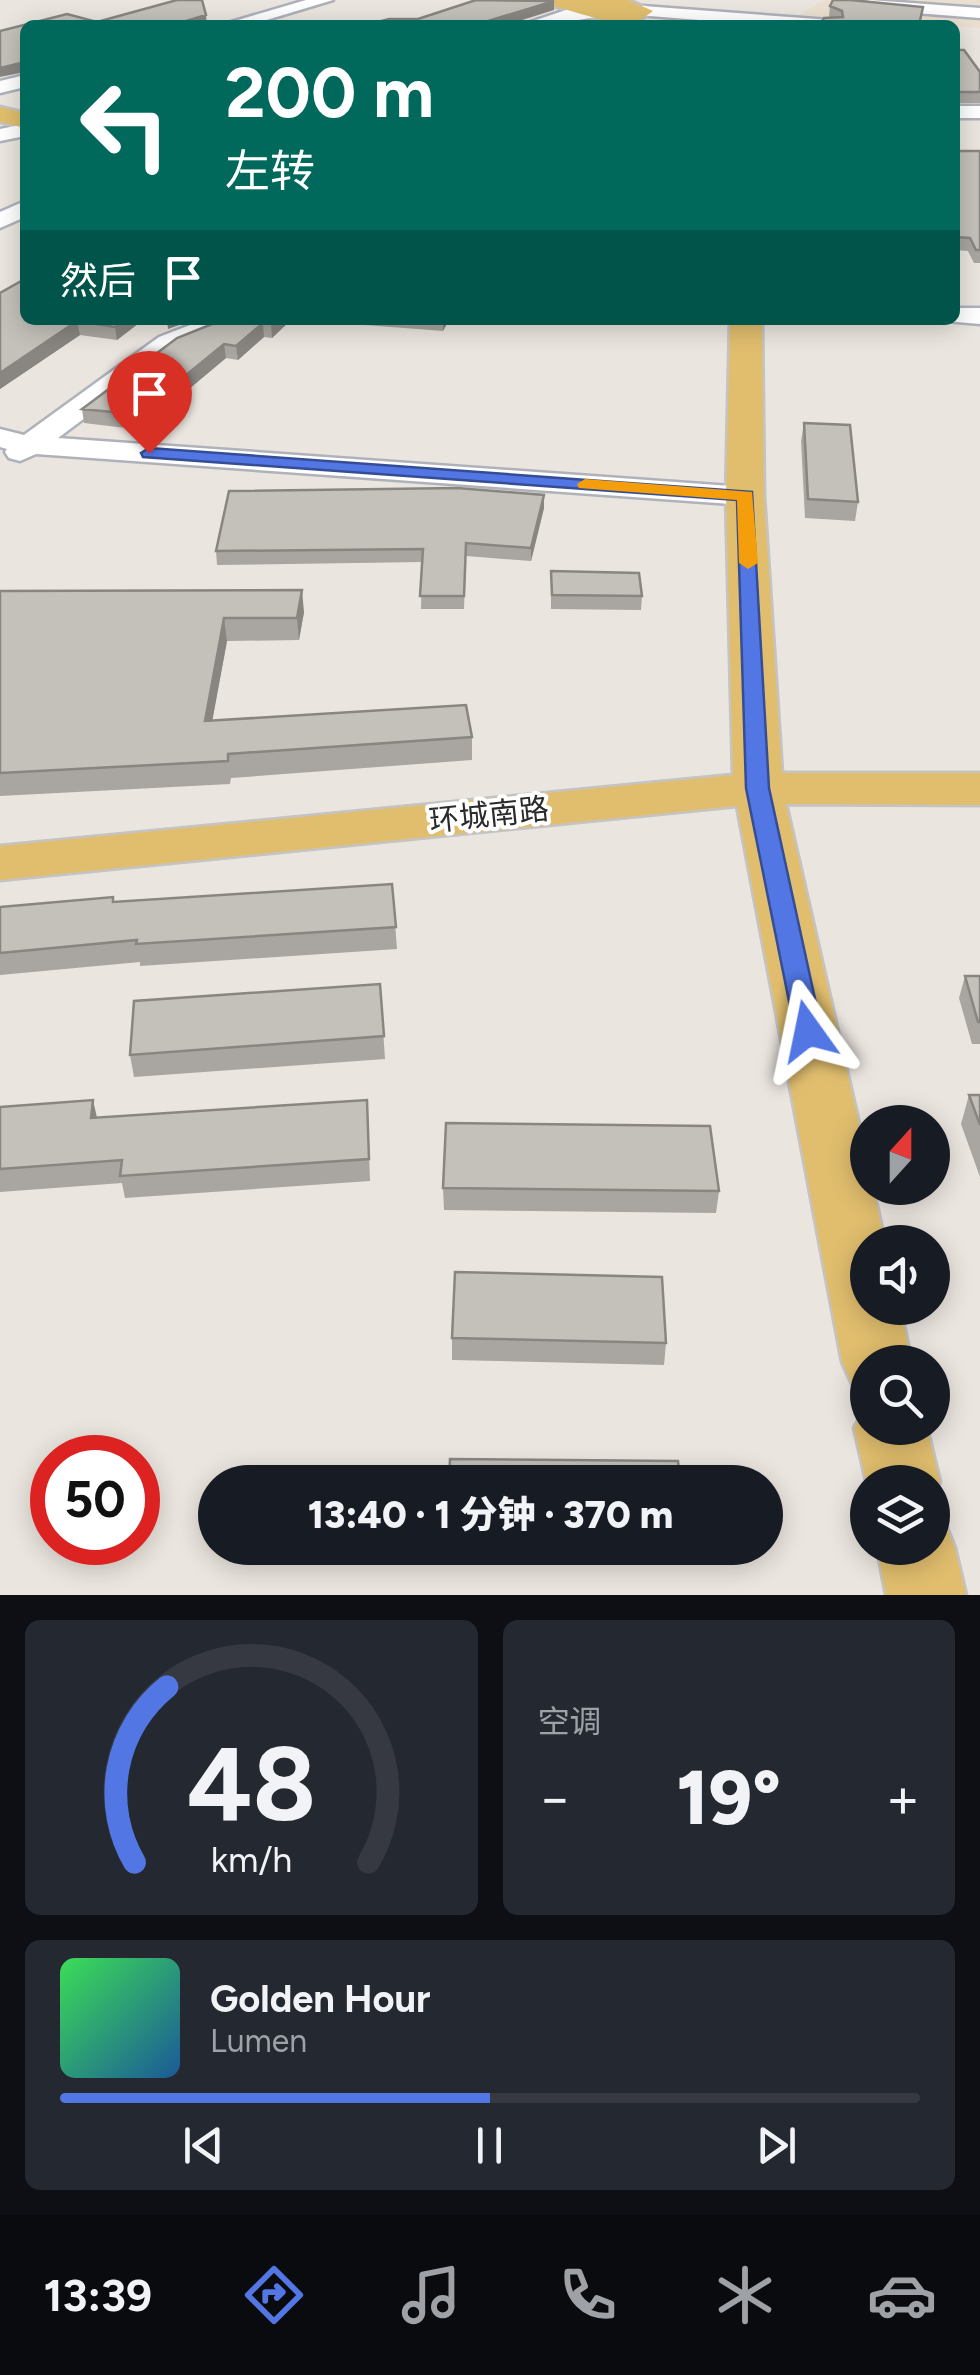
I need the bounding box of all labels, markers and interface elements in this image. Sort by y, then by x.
text: 200 m [225,50,434,135]
icon: left [60,60,190,190]
text: 左转 [225,144,315,198]
icon: arrive [156,250,211,305]
text: 然后 [60,258,136,304]
pin [107,351,192,454]
icon: arrive [122,366,177,421]
street label: 环城南路 [427,790,551,839]
position arrow [756,979,860,1083]
north arrow [850,1105,950,1205]
map controls [850,1105,950,1565]
button: sound [850,1225,950,1325]
button: search [850,1345,950,1445]
speed limit sign: 50 [30,1435,160,1565]
button: layers [850,1465,950,1565]
text: 13:40 · 1 分钟 · 370 m [308,1492,673,1538]
text: 空调 [538,1703,602,1741]
text: 48 [187,1721,316,1846]
text: 19° [676,1753,781,1843]
text: − [538,1765,572,1831]
text: + [886,1765,920,1831]
text: km/h [210,1838,292,1881]
text: Golden Hour [210,1976,431,2022]
text: Lumen [210,2022,307,2060]
icon: previous [176,2118,231,2173]
icon: pause [462,2118,517,2173]
icon: next [749,2118,804,2173]
icon: directions [239,2260,309,2330]
icon: music [396,2260,466,2330]
icon: phone [553,2260,623,2330]
icon: climate [710,2260,780,2330]
icon: car [867,2260,937,2330]
text: 13:39 [43,2268,152,2322]

